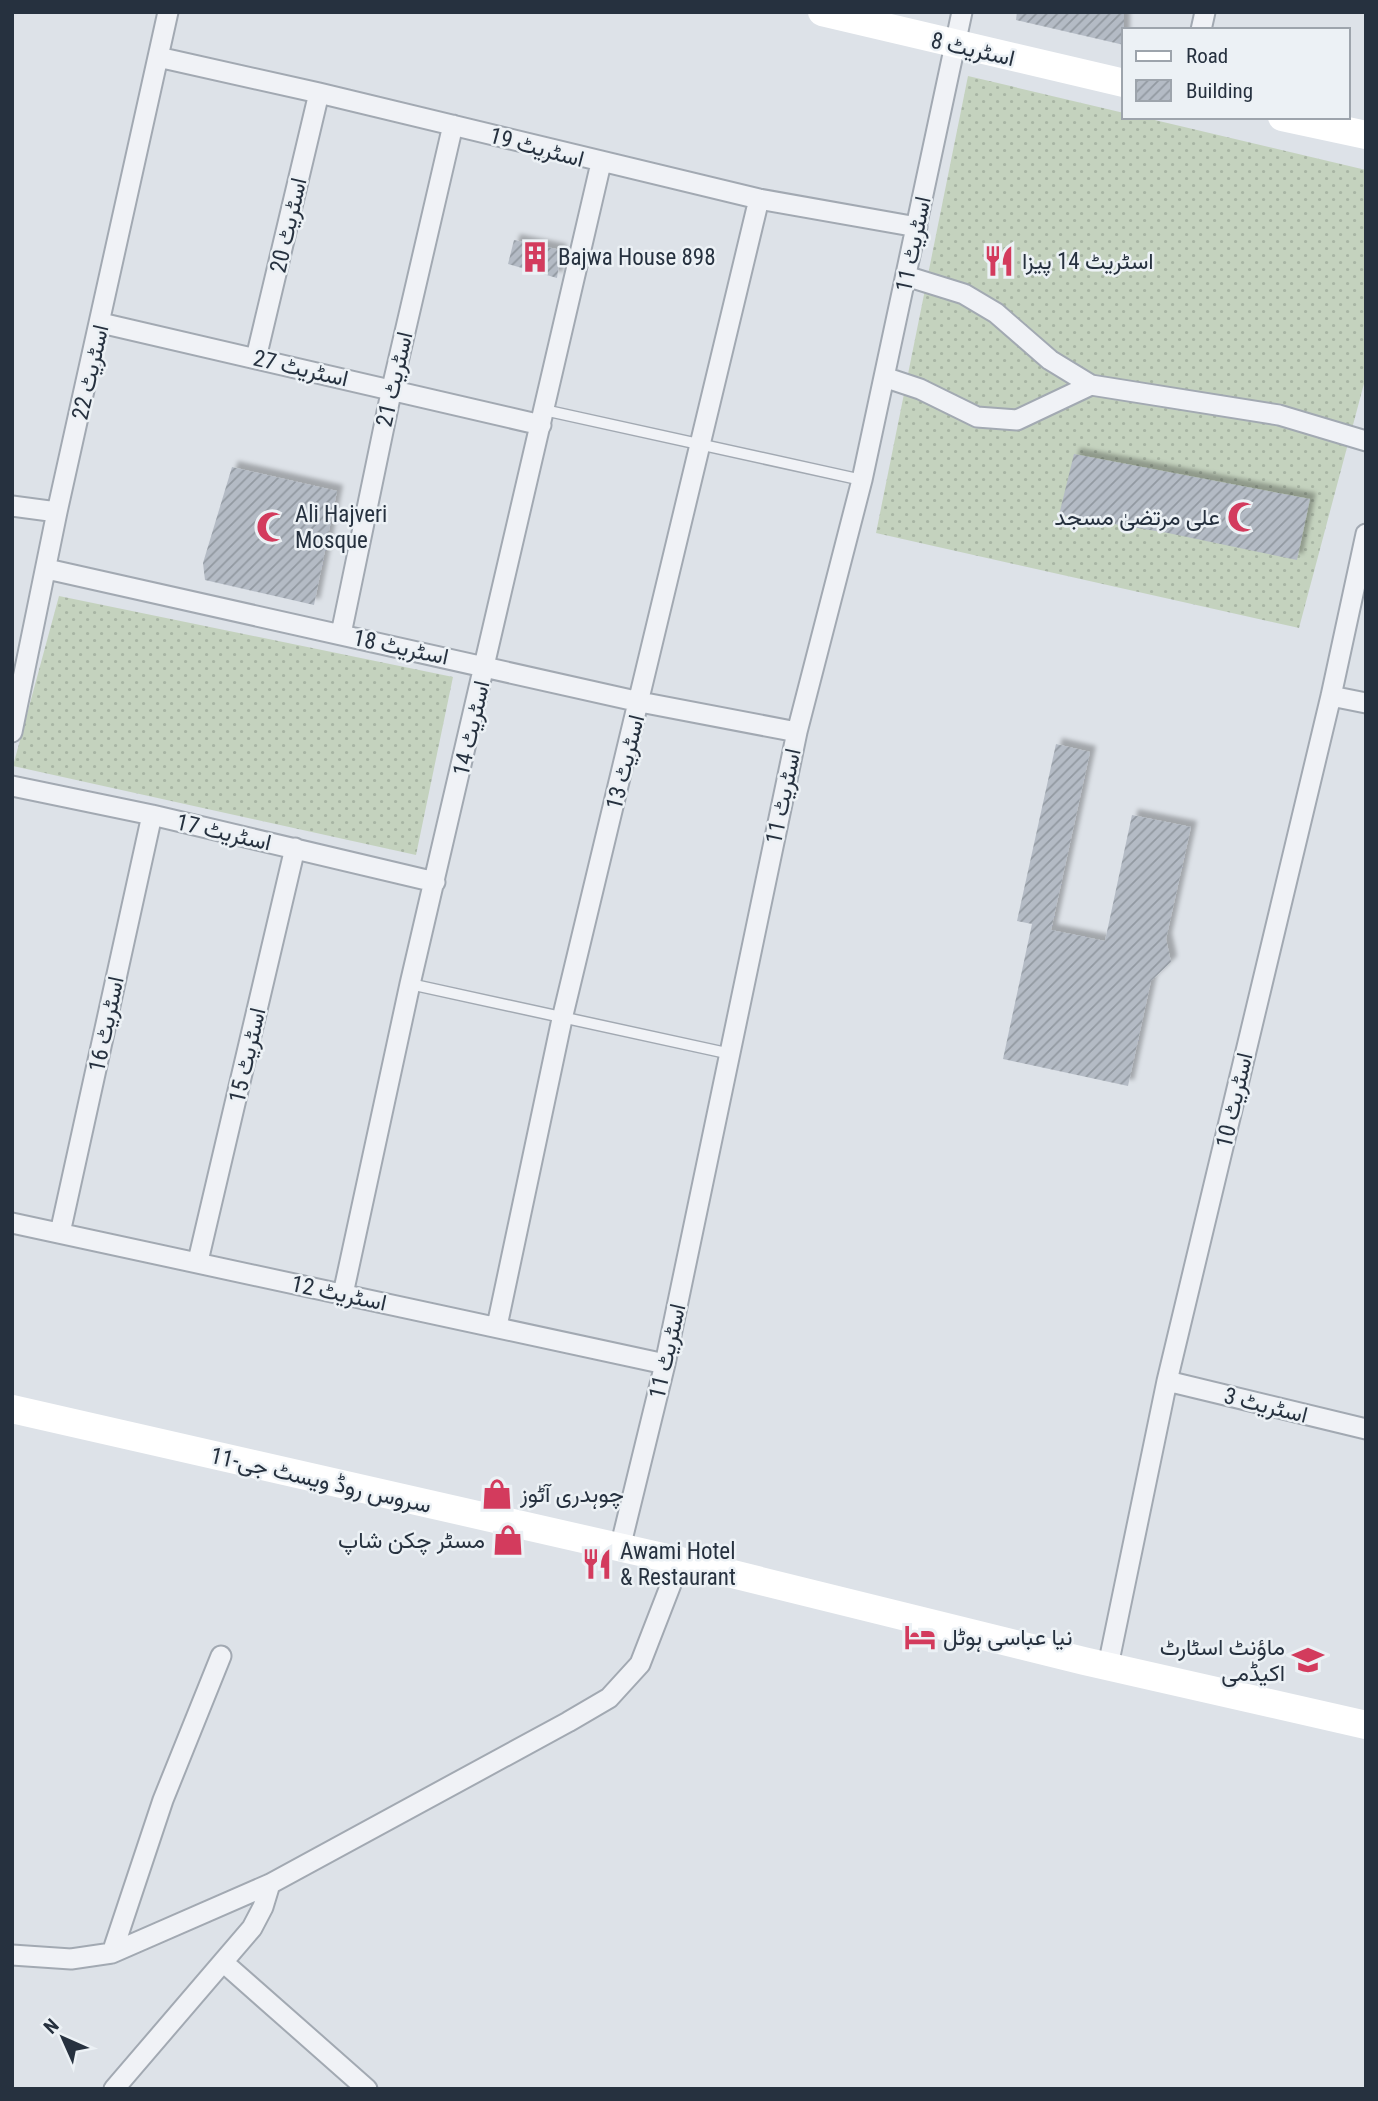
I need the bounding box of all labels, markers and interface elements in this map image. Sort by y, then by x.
street label: اسٹریٹ 8 [928,27,1017,73]
legend [1122,28,1350,119]
text: Road [1186,44,1228,68]
text: Building [1186,79,1253,103]
street label: اسٹریٹ 19 [486,122,587,174]
street label: اسٹریٹ 20 [264,175,313,275]
street label: اسٹریٹ 11 [890,194,938,294]
building icon: Bajwa House 898 [518,240,552,274]
place label: Bajwa House 898 [558,244,716,271]
restaurant icon: اسٹریٹ 14 پیزا [982,244,1016,278]
place label: اسٹریٹ 14 پیزا [1022,248,1154,277]
street label: اسٹریٹ 22 [66,322,115,422]
street label: اسٹریٹ 21 [370,329,419,429]
street label: اسٹریٹ 27 [251,344,351,393]
mosque icon: علی مرتضیٰ مسجد [1226,500,1260,534]
place label: Ali Hajveri Mosque [295,501,387,554]
place label: علی مرتضیٰ مسجد [1054,504,1220,532]
mosque icon: Ali Hajveri Mosque [255,510,289,544]
street label: اسٹریٹ 18 [351,624,451,672]
street label: اسٹریٹ 14 [447,678,496,778]
street label: اسٹریٹ 13 [601,712,651,813]
street label: اسٹریٹ 11 [760,746,808,846]
street label: اسٹریٹ 17 [174,808,274,857]
street label: اسٹریٹ 16 [83,974,131,1074]
street label: اسٹریٹ 15 [223,1005,272,1105]
street label: اسٹریٹ 10 [1210,1050,1259,1150]
street label: اسٹریٹ 12 [289,1270,389,1318]
street label: اسٹریٹ 11 [643,1301,692,1401]
street label: اسٹریٹ 3 [1221,1382,1311,1430]
street label: سروس روڈ ویسٹ جی-11 [208,1442,434,1520]
shop icon: چوہدری آٹوز [480,1477,514,1511]
place label: چوہدری آٹوز [519,1481,624,1510]
shop icon: مسٹر چکن شاپ [491,1523,525,1557]
place label: مسٹر چکن شاپ [338,1527,485,1556]
place label: Awami Hotel & Restaurant [620,1538,736,1591]
restaurant icon: Awami Hotel & Restaurant [580,1547,614,1581]
hotel icon: نیا عباسی ہوٹل [903,1620,937,1654]
place label: نیا عباسی ہوٹل [943,1624,1073,1652]
place label: ماؤنٹ اسٹارٹ اکیڈمی [1160,1634,1285,1687]
school or university icon: ماؤنٹ اسٹارٹ اکیڈمی [1291,1643,1325,1677]
north arrow [28,2003,98,2073]
text: N [39,2014,64,2039]

